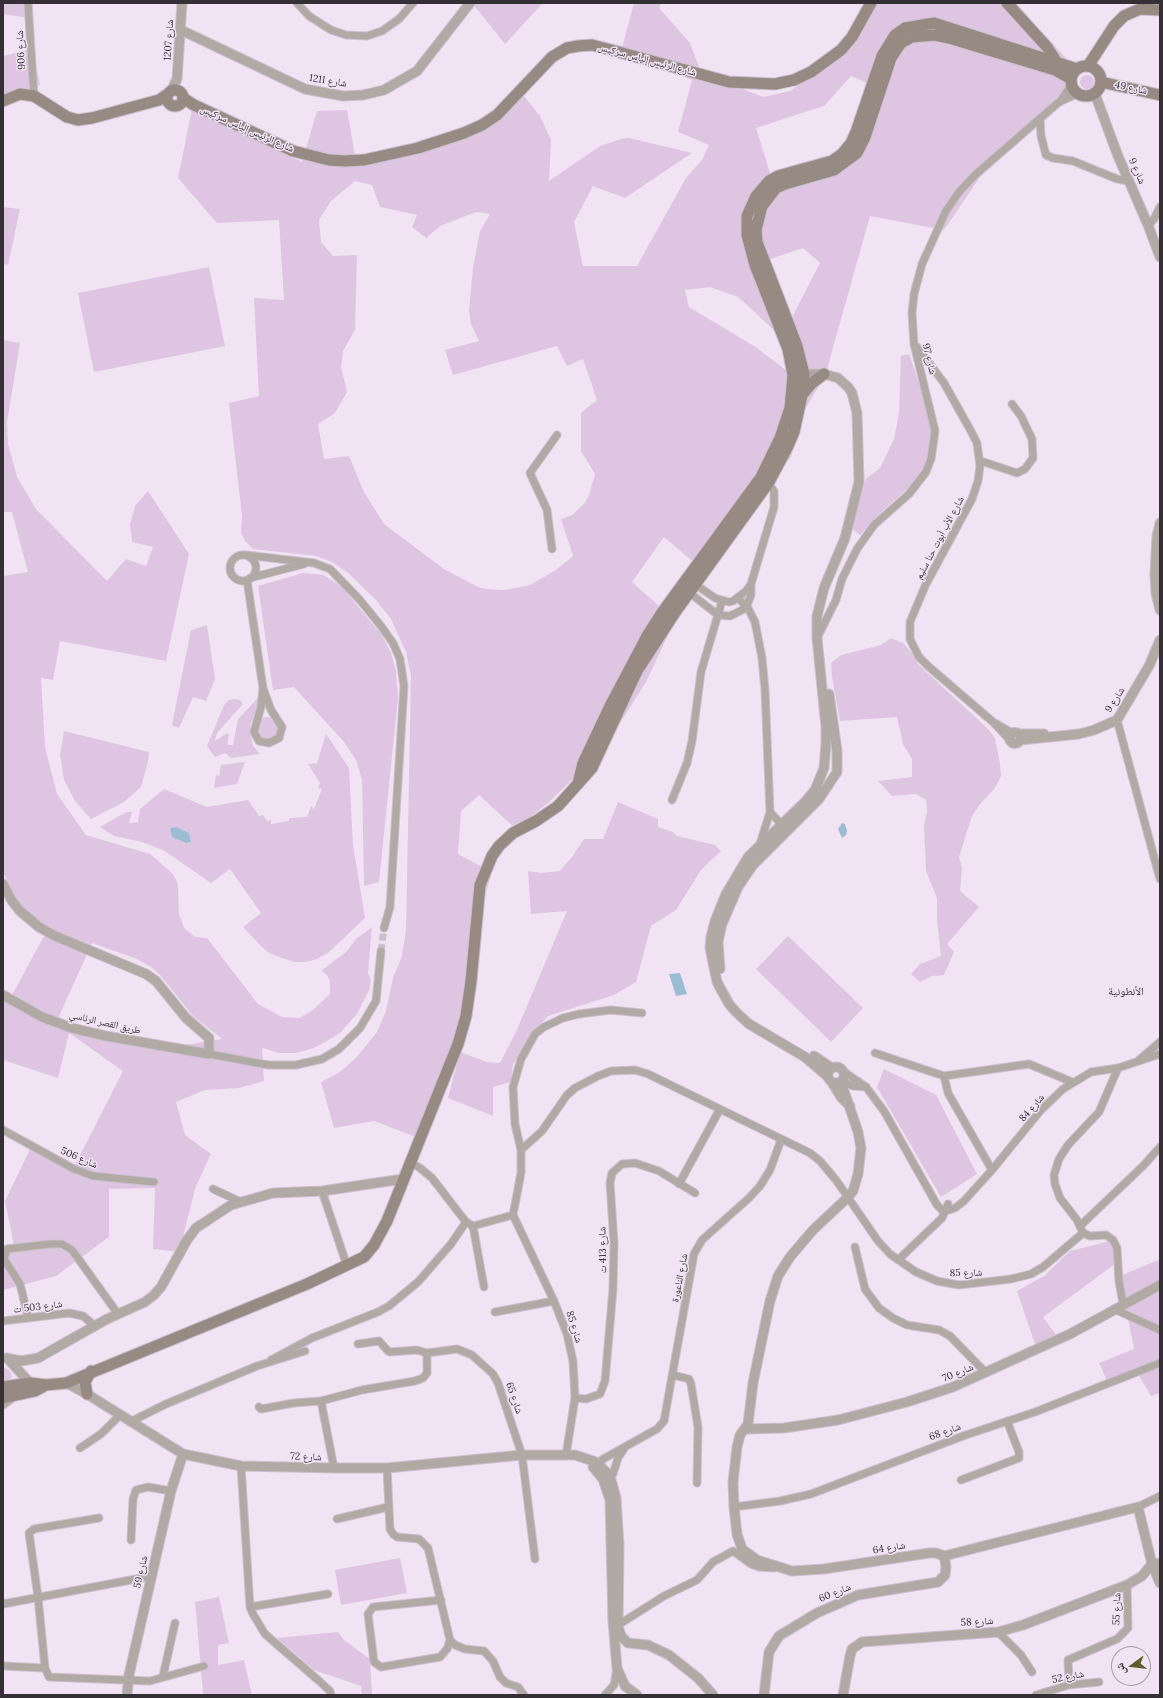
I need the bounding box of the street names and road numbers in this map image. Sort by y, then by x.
street label: شارع 1207 [162,19,176,61]
street label: شارع 906 [14,30,28,70]
street label: شارع الرئيس إلياس سركيس [597,41,697,79]
street label: شارع 1211 [308,72,348,90]
street label: شارع 49 [1114,79,1148,97]
street label: شارع الرئيس إلياس سركيس [198,103,296,155]
street label: شارع 9 [1126,156,1148,186]
street label: شارع 97 [919,342,939,376]
street label: شارع الأب أبوت حنا سليم [913,495,967,581]
street label: شارع 9 [1103,685,1127,715]
street label: طريق القصر الرئاسي [68,1009,142,1037]
street label: شارع 84 [1017,1092,1047,1124]
street label: شارع 506 [59,1145,99,1171]
street label: شارع 413 ت [597,1227,609,1273]
street label: شارع الناعورة [669,1253,691,1303]
street label: شارع 85 [950,1267,982,1279]
street label: شارع 503 ت [13,1298,63,1316]
street label: شارع 85 [563,1310,585,1344]
street label: شارع 70 [941,1361,975,1385]
street label: شارع 65 [503,1381,525,1415]
street label: شارع 68 [927,1421,963,1443]
street label: شارع 72 [290,1450,322,1464]
street label: شارع 64 [872,1540,906,1556]
street label: شارع 59 [131,1555,151,1589]
street label: شارع 60 [817,1581,853,1605]
street label: شارع 55 [1110,1593,1124,1625]
street label: شارع 58 [960,1615,994,1629]
street label: شارع 52 [1051,1668,1085,1686]

